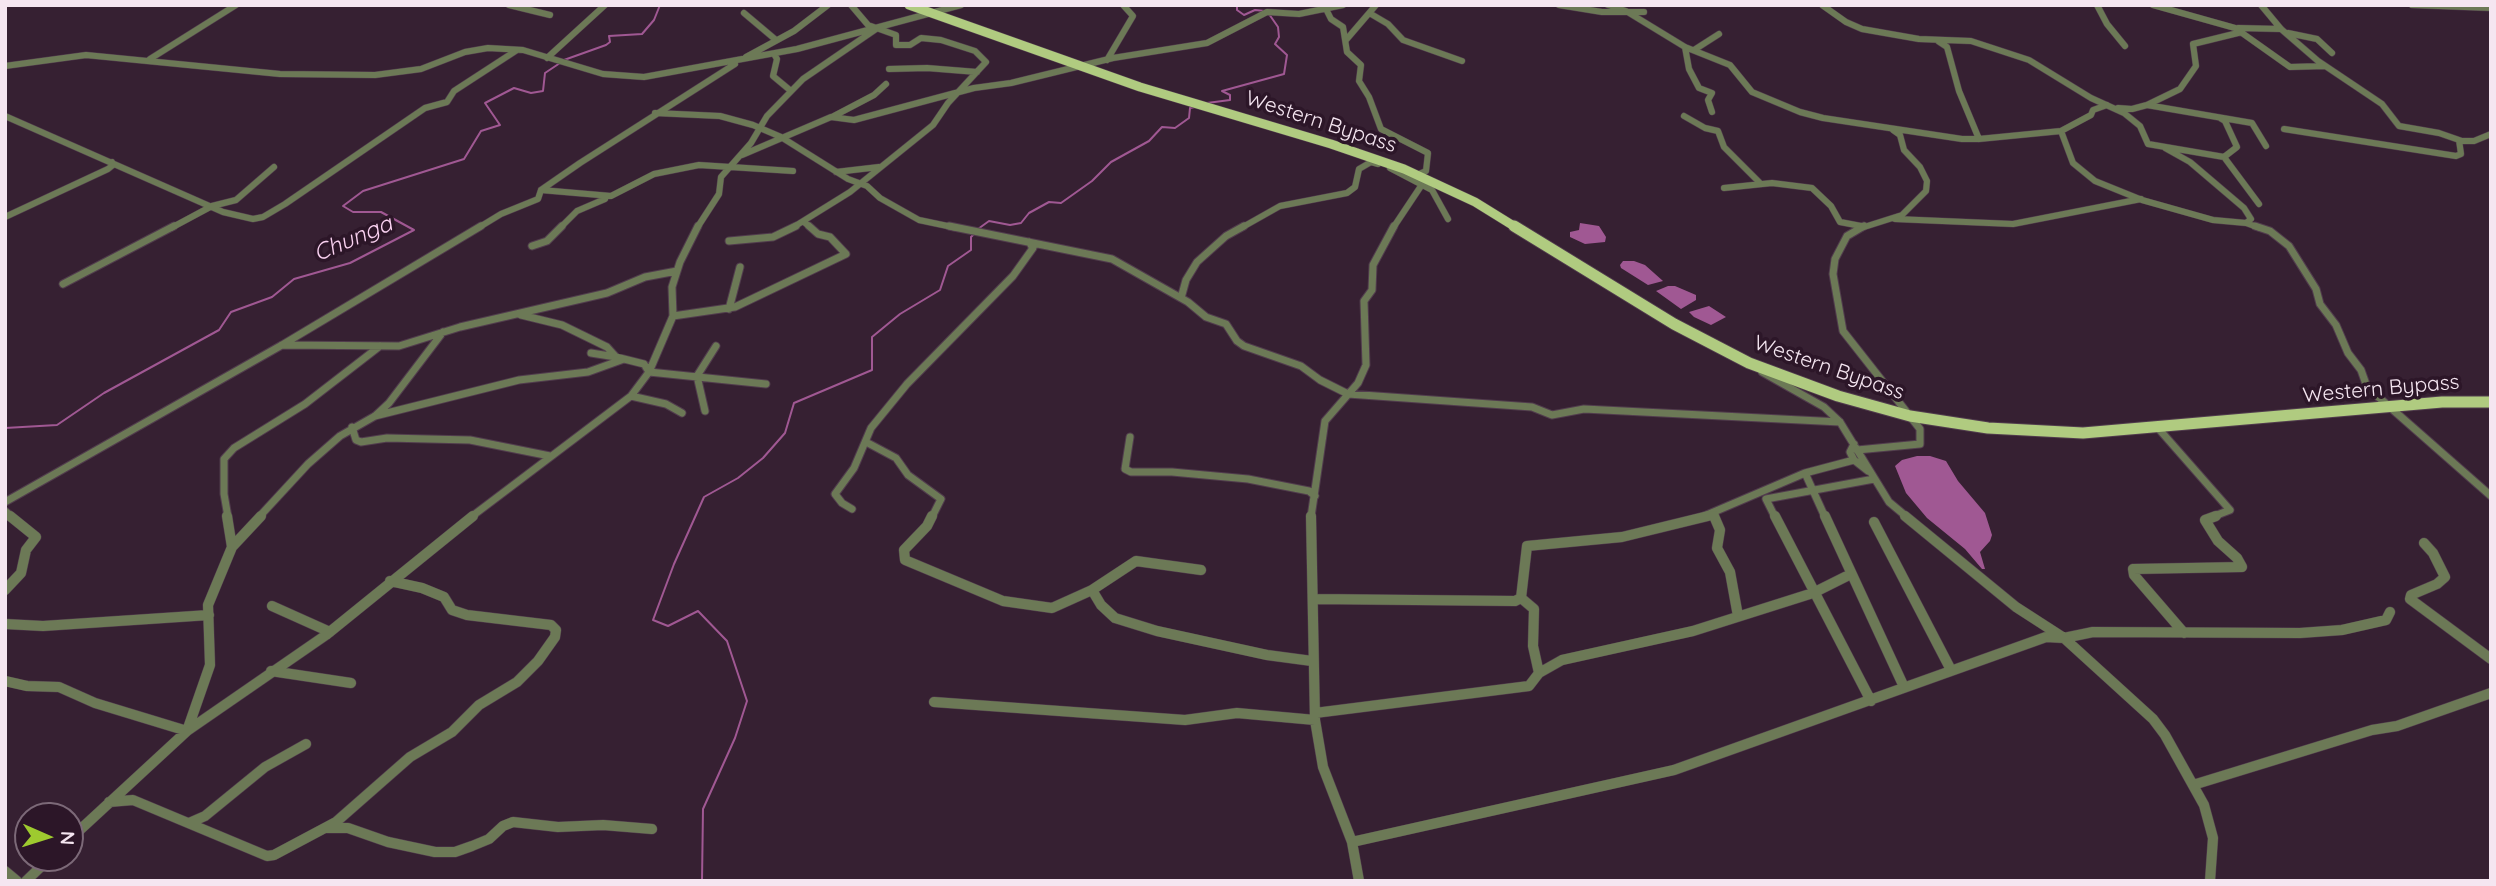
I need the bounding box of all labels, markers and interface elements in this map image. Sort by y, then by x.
street label: Western Bypass [1242,86,1400,158]
water label: Chunga [310,210,396,268]
street label: Western Bypass [1751,330,1907,406]
street label: Western Bypass [2302,370,2460,408]
north arrow [14,802,84,872]
text: N [56,830,80,846]

